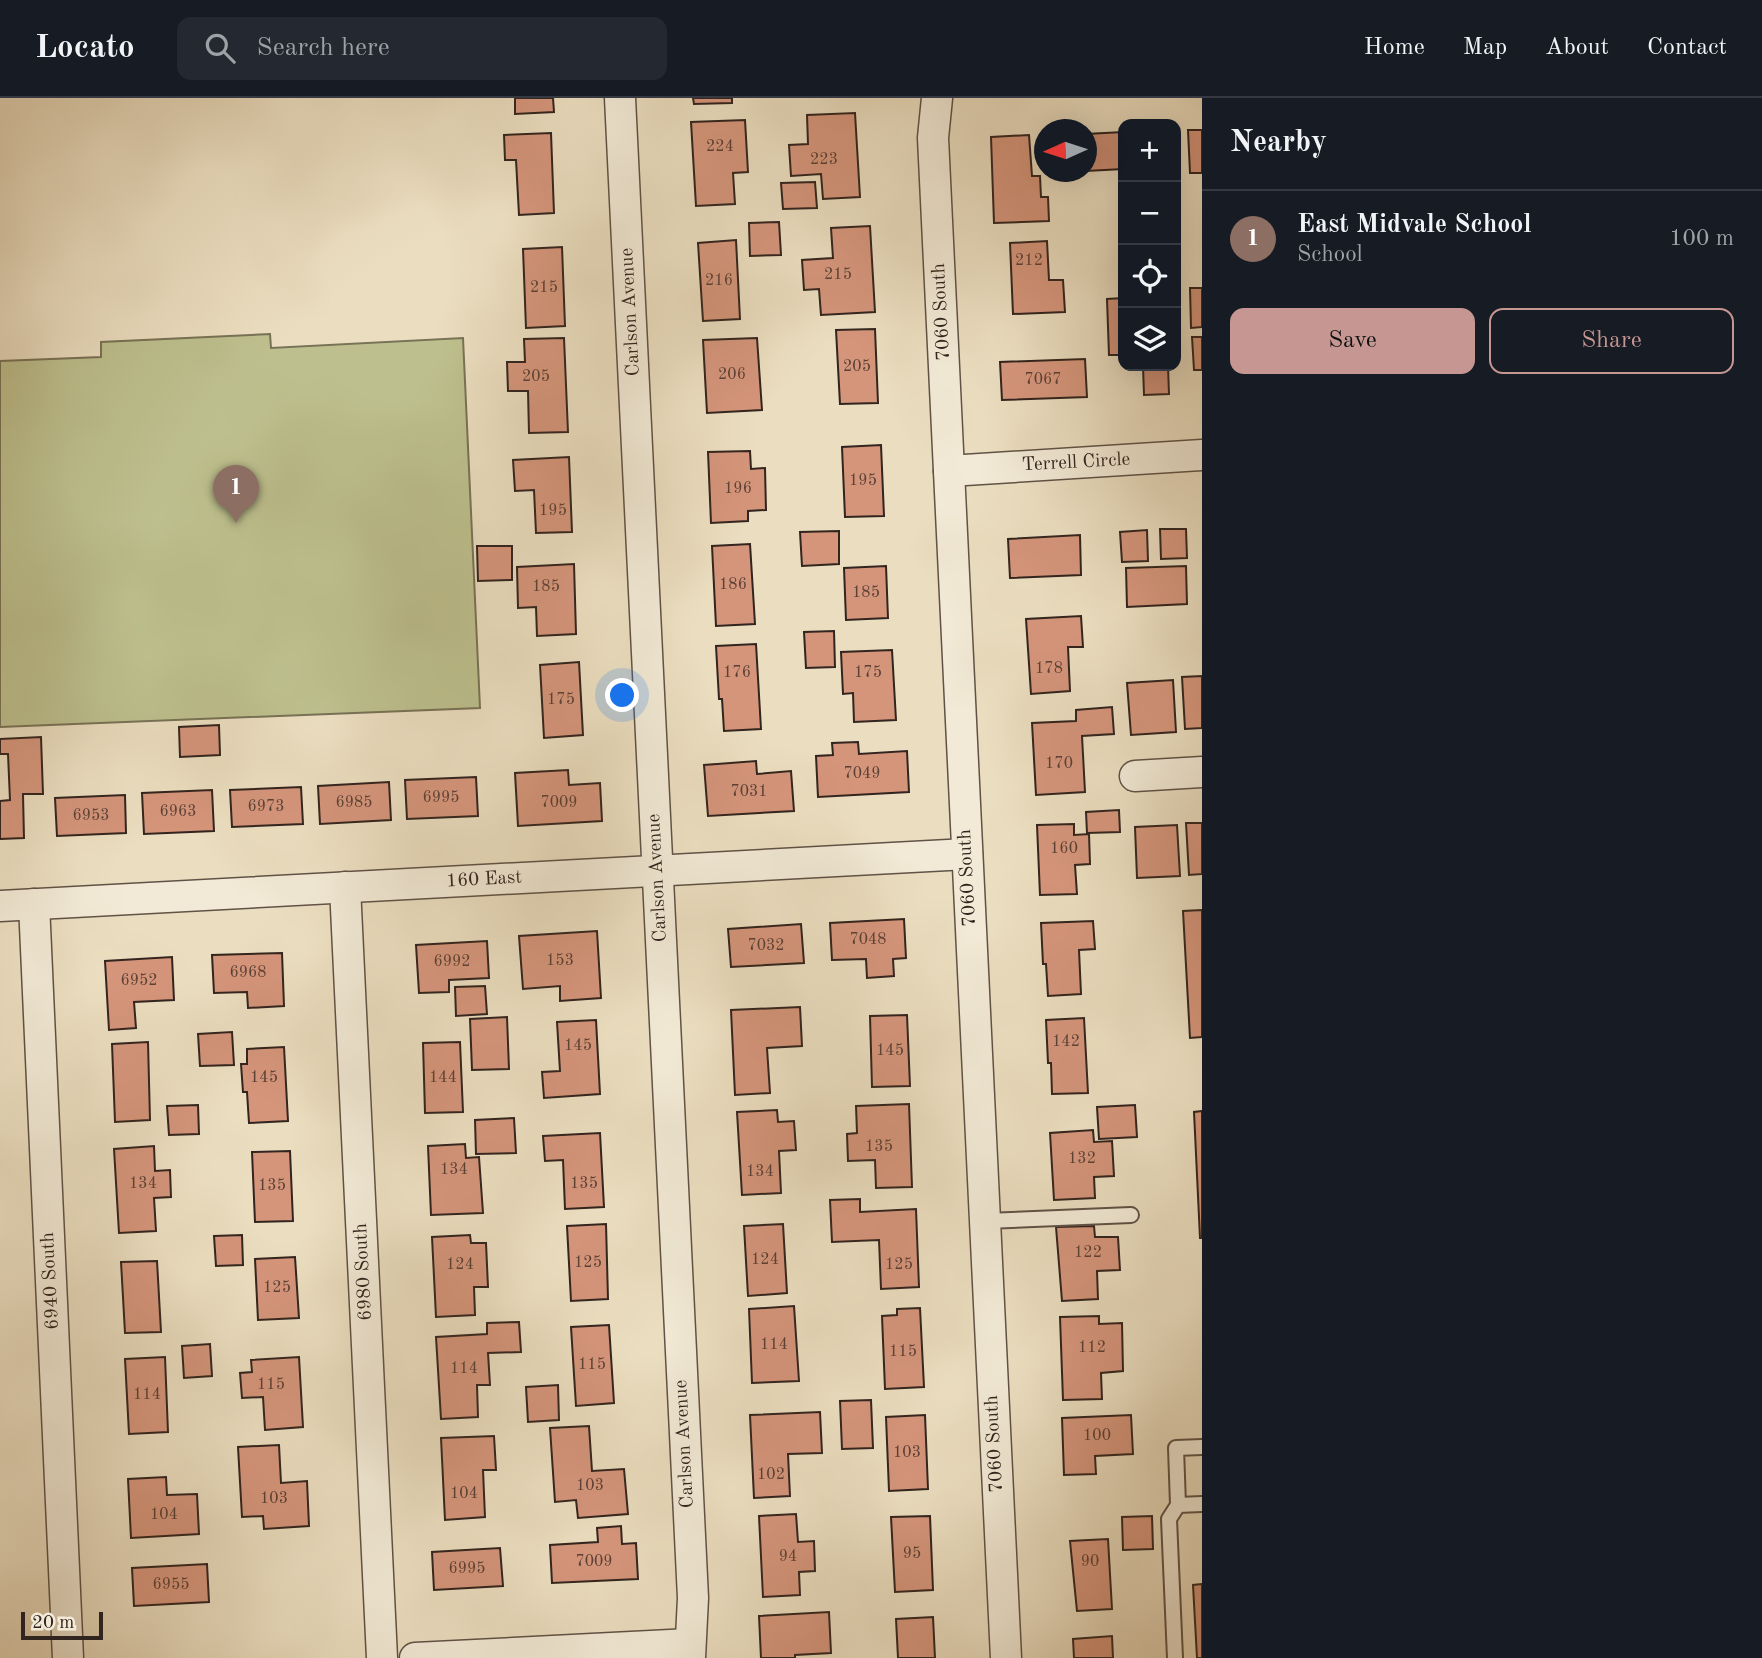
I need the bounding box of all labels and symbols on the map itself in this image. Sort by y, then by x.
north arrow [1034,119,1097,182]
house number: 224 [706,139,734,155]
house number: 223 [810,152,838,168]
street label: Carlson Avenue [618,247,644,377]
house number: 212 [1015,253,1043,269]
street label: 7060 South [930,263,954,361]
house number: 215 [824,267,852,283]
house number: 216 [705,273,733,289]
house number: 215 [530,280,558,296]
house number: 205 [843,359,871,375]
house number: 206 [718,367,746,383]
house number: 205 [522,369,550,385]
house number: 7067 [1024,372,1062,388]
street label: Terrell Circle [1021,451,1131,475]
pin: 1 [213,465,259,523]
house number: 195 [849,473,877,489]
house number: 196 [724,481,752,497]
house number: 195 [539,503,567,519]
house number: 186 [719,577,747,593]
house number: 185 [532,579,560,595]
house number: 185 [852,585,880,601]
house number: 178 [1035,661,1063,677]
house number: 176 [723,665,751,681]
house number: 175 [854,665,882,681]
your location [605,678,639,712]
house number: 175 [547,692,575,708]
house number: 170 [1045,756,1073,772]
house number: 7049 [843,766,881,782]
house number: 7031 [730,784,768,800]
house number: 6995 [422,790,460,806]
house number: 6985 [335,795,373,811]
house number: 7009 [540,795,578,811]
house number: 6973 [247,799,285,815]
house number: 6963 [159,804,197,820]
house number: 6953 [72,808,110,824]
street label: Carlson Avenue [645,813,671,943]
street label: 7060 South [956,829,980,927]
house number: 160 [1050,841,1078,857]
street label: 160 East [446,869,522,891]
house number: 7048 [849,932,887,948]
house number: 7032 [747,938,785,954]
house number: 153 [546,953,574,969]
house number: 6992 [433,954,471,970]
house number: 6968 [229,965,267,981]
house number: 6952 [120,973,158,989]
house number: 142 [1052,1034,1080,1050]
house number: 145 [564,1038,592,1054]
house number: 145 [876,1043,904,1059]
house number: 145 [250,1070,278,1086]
house number: 144 [429,1070,457,1086]
house number: 135 [865,1139,893,1155]
house number: 132 [1068,1151,1096,1167]
house number: 134 [440,1162,468,1178]
house number: 134 [746,1164,774,1180]
house number: 134 [129,1176,157,1192]
house number: 135 [570,1176,598,1192]
house number: 135 [258,1178,286,1194]
street label: 6980 South [352,1223,376,1321]
street label: 6940 South [39,1232,63,1330]
house number: 122 [1074,1245,1102,1261]
house number: 124 [751,1252,779,1268]
house number: 125 [574,1255,602,1271]
house number: 124 [446,1257,474,1273]
house number: 125 [885,1257,913,1273]
house number: 125 [263,1280,291,1296]
house number: 114 [760,1337,788,1353]
house number: 112 [1078,1340,1106,1356]
house number: 115 [889,1344,917,1360]
house number: 115 [578,1357,606,1373]
house number: 114 [450,1361,478,1377]
house number: 115 [257,1377,285,1393]
street label: Carlson Avenue [672,1379,698,1509]
house number: 114 [133,1387,161,1403]
street label: 7060 South [983,1395,1007,1493]
house number: 100 [1083,1428,1111,1444]
house number: 103 [893,1445,921,1461]
house number: 102 [757,1467,785,1483]
house number: 103 [576,1478,604,1494]
house number: 104 [450,1486,478,1502]
house number: 103 [260,1491,288,1507]
house number: 104 [150,1507,178,1523]
house number: 95 [903,1546,921,1562]
house number: 94 [779,1549,797,1565]
house number: 7009 [575,1554,613,1570]
house number: 90 [1081,1554,1099,1570]
house number: 6995 [448,1561,486,1577]
house number: 6955 [152,1577,190,1593]
scale bar [21,1609,103,1641]

